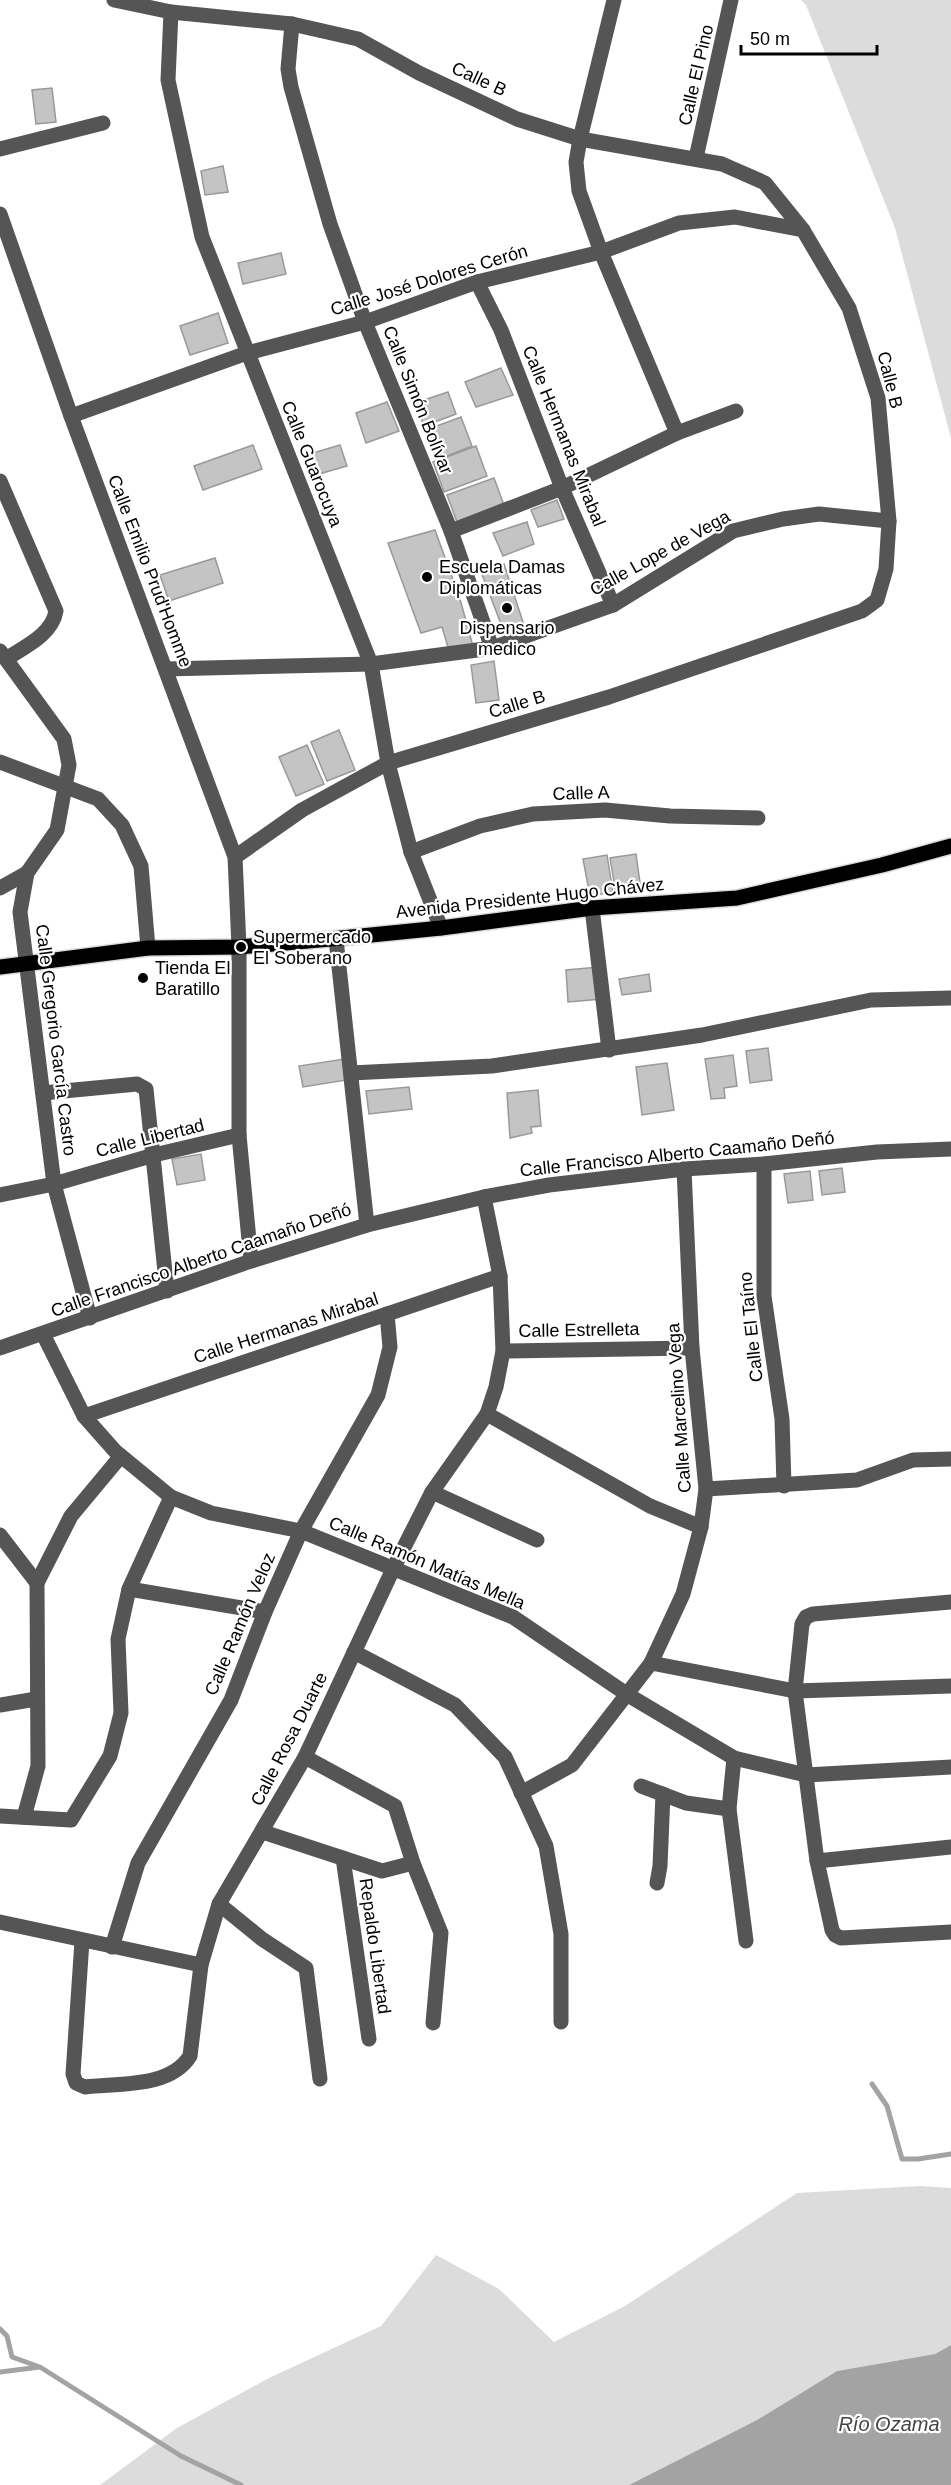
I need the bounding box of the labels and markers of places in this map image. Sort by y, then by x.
place label: Escuela Damas Diplomáticas [439,557,565,598]
marker: Escuela Damas Diplomáticas [420,570,434,584]
marker: Dispensario medico [500,601,514,615]
place label: Dispensario medico [459,618,555,659]
place label: Supermercado El Soberano [253,927,371,968]
marker: Supermercado El Soberano [234,940,248,954]
place label: Tienda El Baratillo [155,958,230,999]
marker: Tienda El Baratillo [136,971,150,985]

